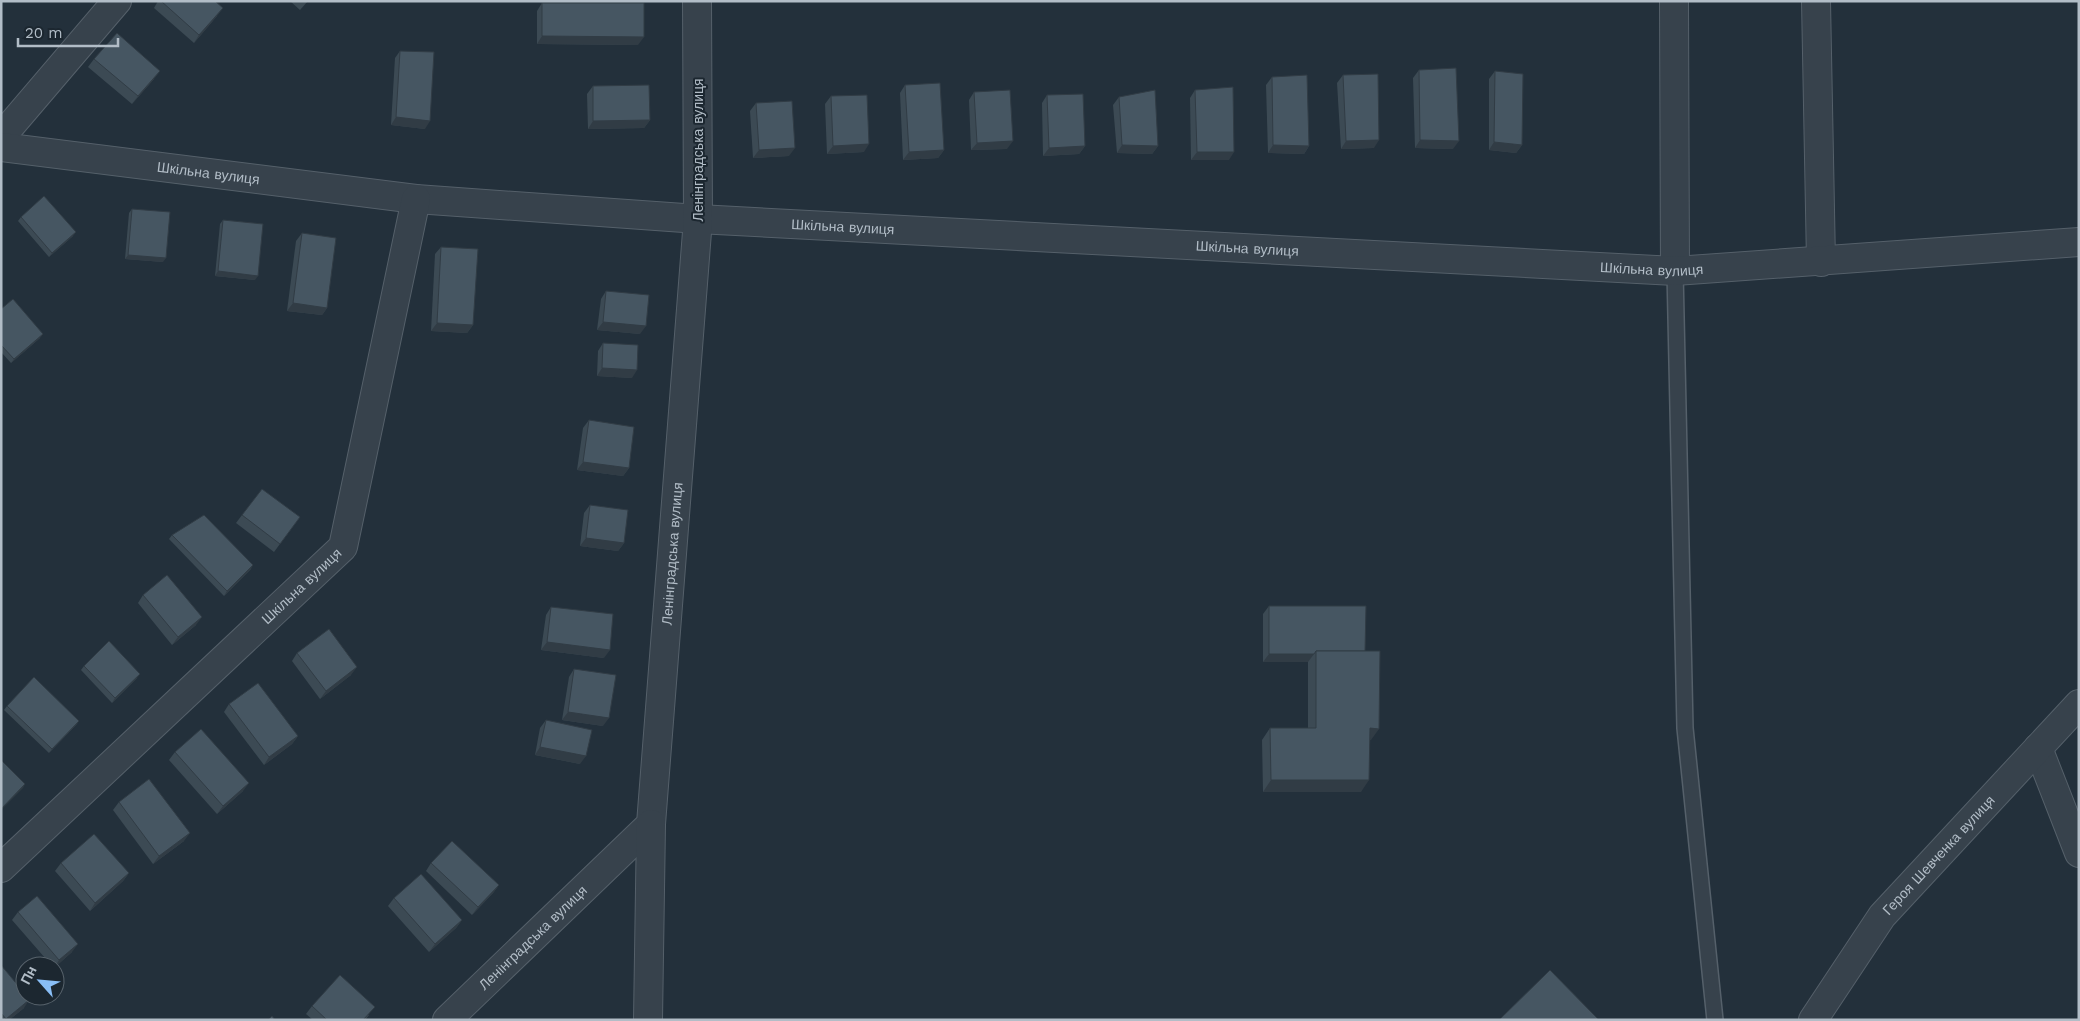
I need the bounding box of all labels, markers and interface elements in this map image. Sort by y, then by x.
scale bar [18,15,118,47]
text: 20 m [25,24,63,42]
street label: Ленінградська вулиця [690,78,706,222]
street label: Шкільна вулиця [156,159,261,187]
street label: Шкільна вулиця [791,216,895,237]
street label: Шкільна вулиця [1195,237,1299,259]
street label: Шкільна вулиця [1600,259,1704,279]
street label: Ленінградська вулиця [658,482,686,626]
street label: Шкільна вулиця [258,545,345,627]
street label: Героя Шевченка вулиця [1879,792,1998,918]
street label: Ленінградська вулиця [476,882,590,993]
north arrow [15,956,65,1006]
text: Пн [17,963,40,987]

